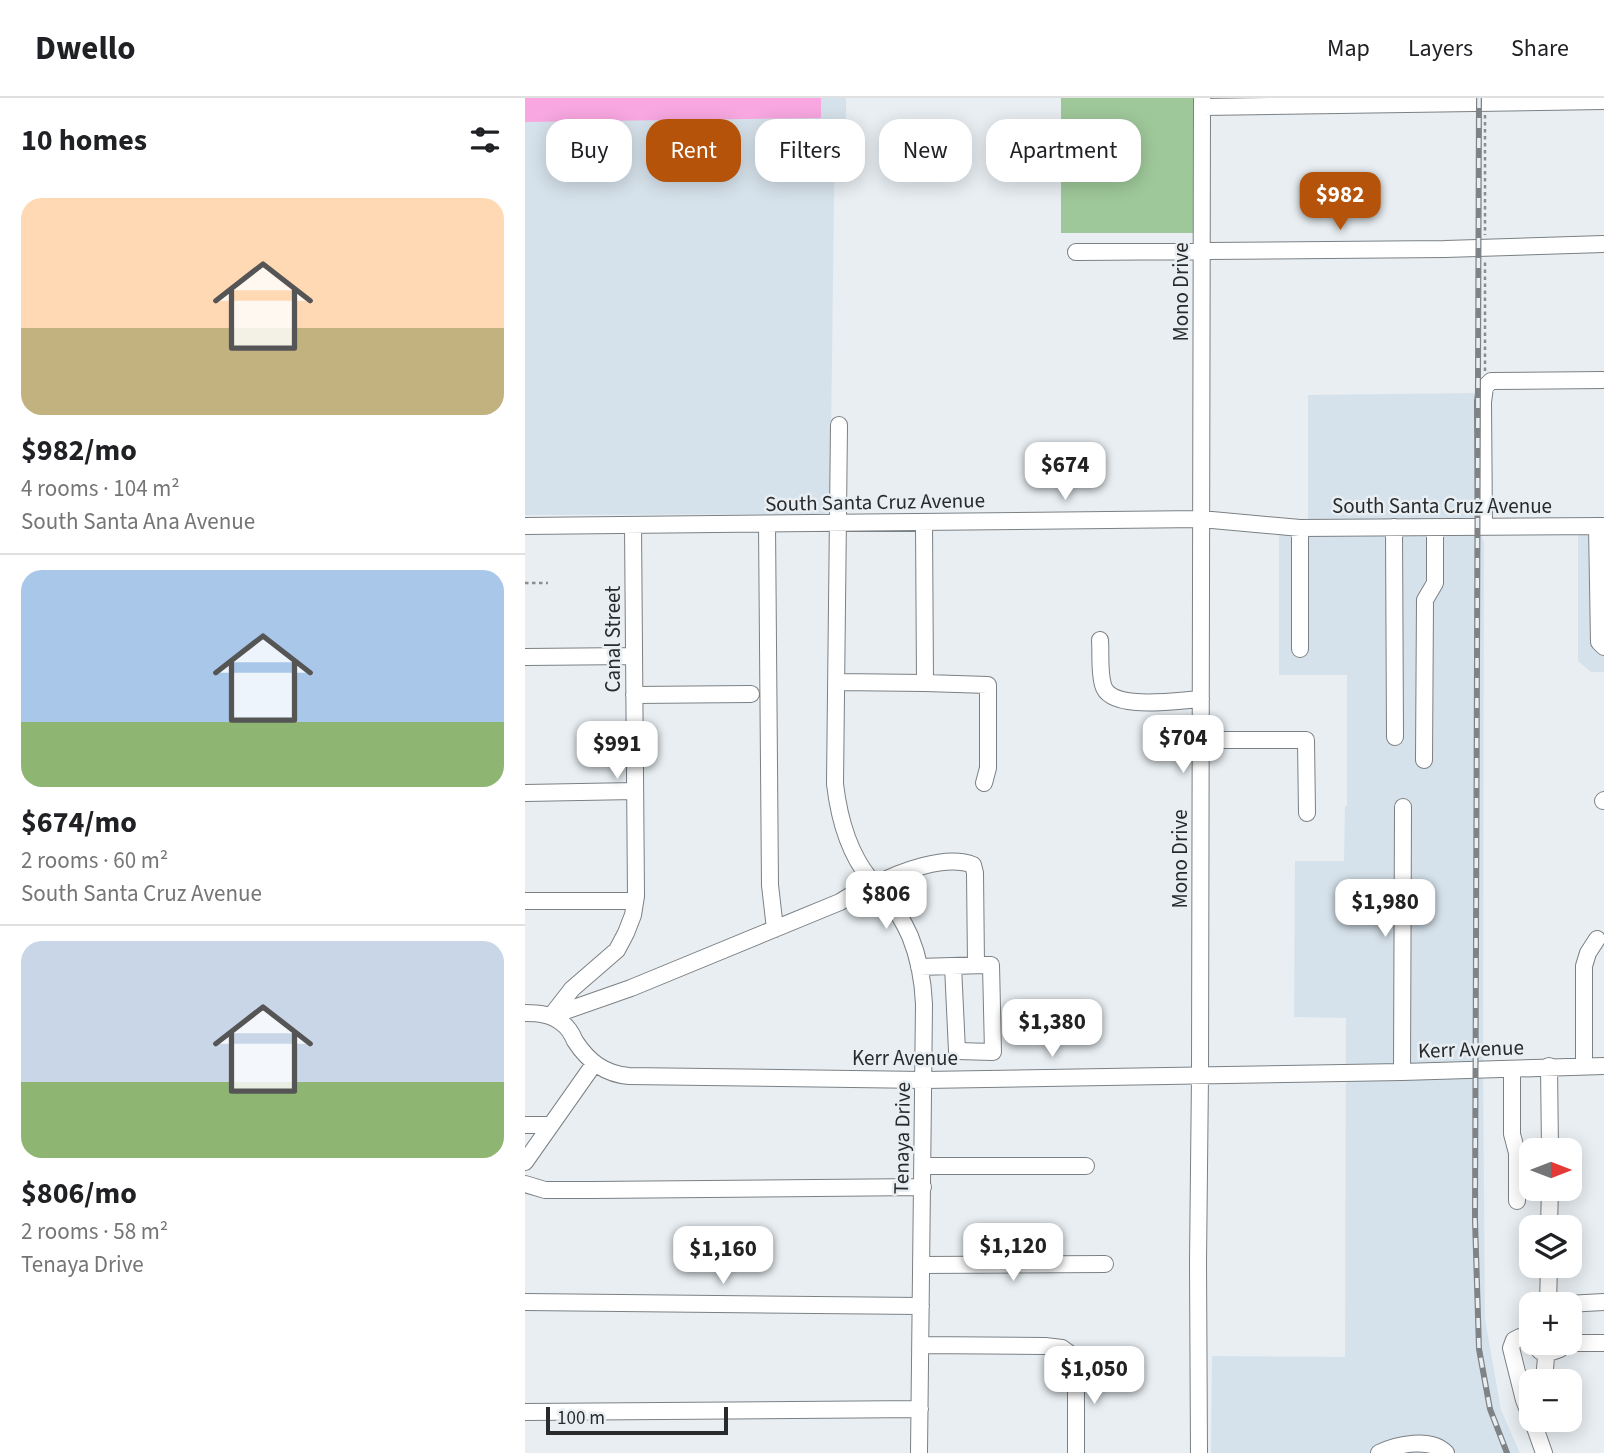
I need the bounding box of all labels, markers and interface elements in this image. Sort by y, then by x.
text: Dwello [35,25,136,72]
text: Map [1327,31,1370,66]
text: Layers [1408,31,1473,66]
text: Share [1511,31,1569,66]
text: 10 homes [21,119,147,162]
chip: Buy [546,119,632,182]
chip: Rent [646,119,741,182]
chip: Filters [755,119,865,182]
chip: New [879,119,972,182]
chip: Apartment [986,119,1141,182]
icon: filters [466,121,504,159]
pin: $982 [1299,172,1381,232]
text: $982 [1316,178,1364,211]
street label: Mono Drive [1166,242,1196,342]
icon: home [200,243,326,369]
text: $982/mo [21,429,137,472]
pin: $674 [1024,442,1106,502]
text: $674 [1041,448,1089,481]
text: 4 rooms · 104 m² [21,472,180,505]
street label: South Santa Cruz Avenue [765,485,985,519]
street label: South Santa Cruz Avenue [1332,491,1552,521]
text: South Santa Ana Avenue [21,505,255,538]
street label: Canal Street [598,586,628,692]
icon: home [200,615,326,741]
pin: $704 [1142,716,1224,775]
text: $704 [1159,721,1207,754]
pin: $991 [576,722,658,781]
text: $991 [593,727,641,760]
text: $674/mo [21,801,137,844]
street label: Mono Drive [1165,809,1195,909]
text: 2 rooms · 60 m² [21,844,168,877]
pin: $806 [845,872,927,931]
text: South Santa Cruz Avenue [21,877,262,910]
text: $806 [862,877,910,910]
pin: $1,980 [1328,880,1442,939]
text: $1,980 [1351,885,1419,918]
icon: home [200,986,326,1112]
pin: $1,380 [995,1000,1109,1059]
text: $1,380 [1018,1005,1086,1038]
street label: Kerr Avenue [1418,1032,1524,1066]
street label: Kerr Avenue [852,1043,958,1073]
street label: Tenaya Drive [886,1082,918,1194]
north arrow [1519,1138,1582,1200]
map controls [1519,1138,1582,1432]
text: $806/mo [21,1172,137,1215]
text: 2 rooms · 58 m² [21,1215,168,1248]
button: layers [1519,1215,1582,1278]
pin: $1,120 [956,1224,1070,1283]
pin: $1,160 [666,1226,780,1286]
text: $1,120 [979,1229,1047,1262]
text: $1,160 [689,1232,757,1265]
text: Tenaya Drive [21,1248,144,1281]
button: + [1519,1292,1582,1355]
pin: $1,050 [1037,1346,1151,1406]
text: $1,050 [1060,1352,1128,1385]
button: − [1519,1369,1582,1432]
scale bar [546,1404,728,1436]
text: 100 m [557,1405,605,1432]

